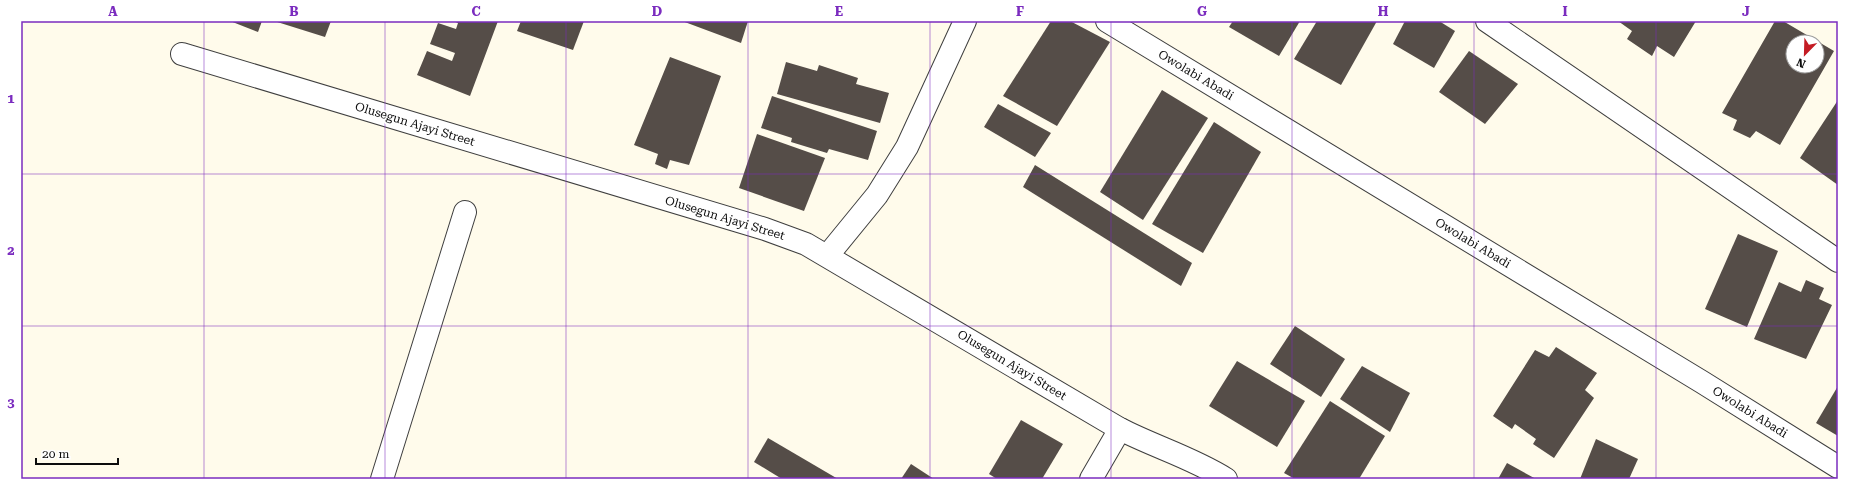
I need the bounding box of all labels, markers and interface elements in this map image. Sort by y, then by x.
text: A [108,4,118,19]
text: B [289,4,299,19]
text: C [471,4,481,19]
text: D [652,4,662,19]
text: E [835,4,843,19]
text: F [1016,4,1024,19]
text: G [1197,4,1207,19]
text: H [1378,4,1389,19]
text: I [1562,4,1568,19]
text: J [1742,4,1750,19]
north arrow [1785,34,1825,74]
street label: Owolabi Abadi [1156,47,1236,103]
text: N [1794,55,1808,70]
text: 1 [7,91,15,106]
street label: Olusegun Ajayi Street [353,99,477,149]
street label: Olusegun Ajayi Street [663,193,787,243]
street label: Owolabi Abadi [1433,215,1513,271]
text: 2 [7,243,15,258]
street label: Olusegun Ajayi Street [955,327,1069,403]
street label: Owolabi Abadi [1710,383,1790,441]
text: 3 [7,395,15,410]
scale bar [36,440,118,466]
text: 20 m [42,447,69,461]

